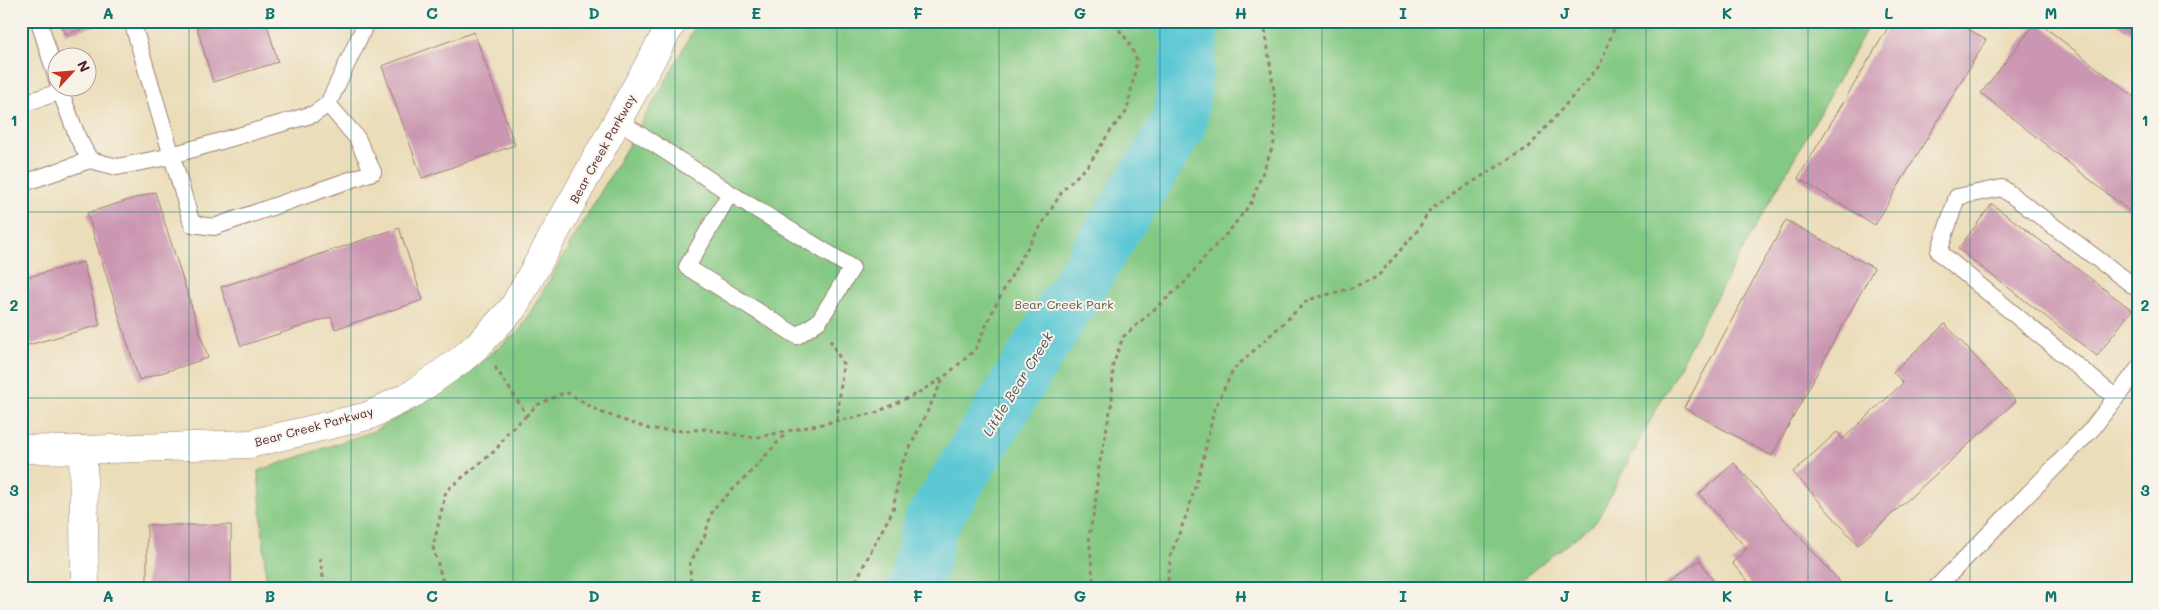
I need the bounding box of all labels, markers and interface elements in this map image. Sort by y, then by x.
text: A [102,2,114,23]
text: B [265,2,275,23]
text: C [426,2,438,23]
text: D [588,2,600,23]
text: E [751,2,761,23]
text: F [913,2,923,23]
text: G [1074,2,1086,23]
text: H [1235,2,1247,23]
text: I [1399,2,1407,23]
text: J [1560,2,1570,23]
text: K [1722,2,1732,23]
text: L [1884,2,1894,23]
text: M [2045,2,2057,23]
north arrow [48,48,98,98]
text: N [73,57,95,75]
street label: Bear Creek Parkway [566,91,639,206]
text: 1 [10,109,18,130]
text: 1 [2141,109,2149,130]
text: 2 [10,294,19,315]
text: 2 [2141,294,2150,315]
park label: Bear Creek Park [1014,296,1114,312]
water label: Little Bear Creek [978,327,1058,440]
street label: Bear Creek Parkway [253,403,375,450]
text: 3 [9,479,19,500]
text: 3 [2140,479,2150,500]
text: A [102,585,114,606]
text: B [265,585,275,606]
text: C [426,585,438,606]
text: D [588,585,600,606]
text: E [751,585,761,606]
text: F [913,585,923,606]
text: G [1074,585,1086,606]
text: H [1235,585,1247,606]
text: I [1399,585,1407,606]
text: J [1560,585,1570,606]
text: K [1722,585,1732,606]
text: L [1884,585,1894,606]
text: M [2045,585,2057,606]

